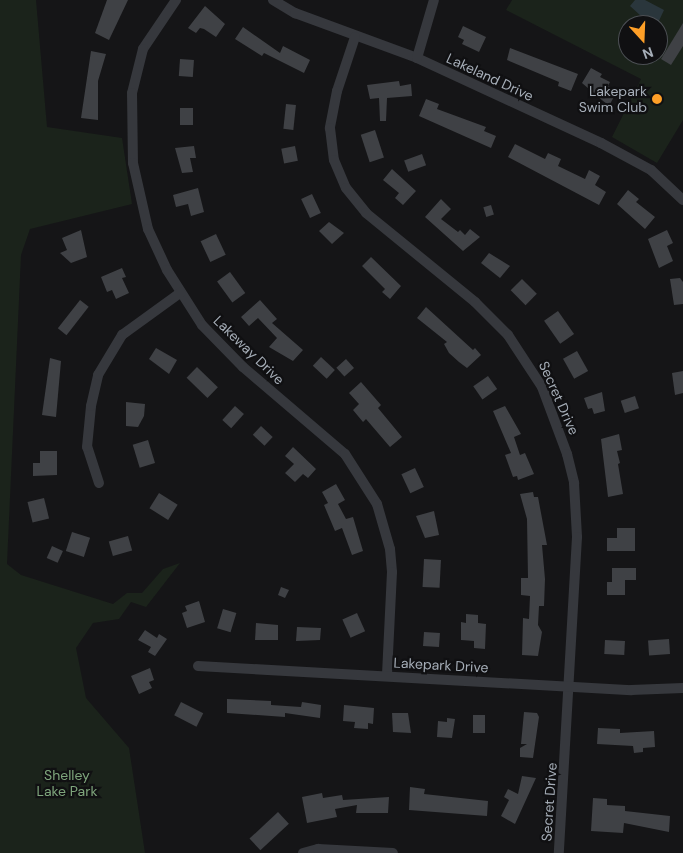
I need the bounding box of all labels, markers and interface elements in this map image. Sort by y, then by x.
north arrow [618,15,668,65]
text: N [640,43,656,63]
street label: Lakeland Drive [444,50,536,104]
place label: Lakepark Swim Club [579,83,647,115]
marker: Lakepark Swim Club [651,93,663,105]
street label: Lakeway Drive [210,312,288,388]
street label: Secret Drive [535,358,583,438]
street label: Lakepark Drive [393,654,489,676]
street label: Secret Drive [538,762,560,842]
park label: Shelley Lake Park [37,767,97,800]

